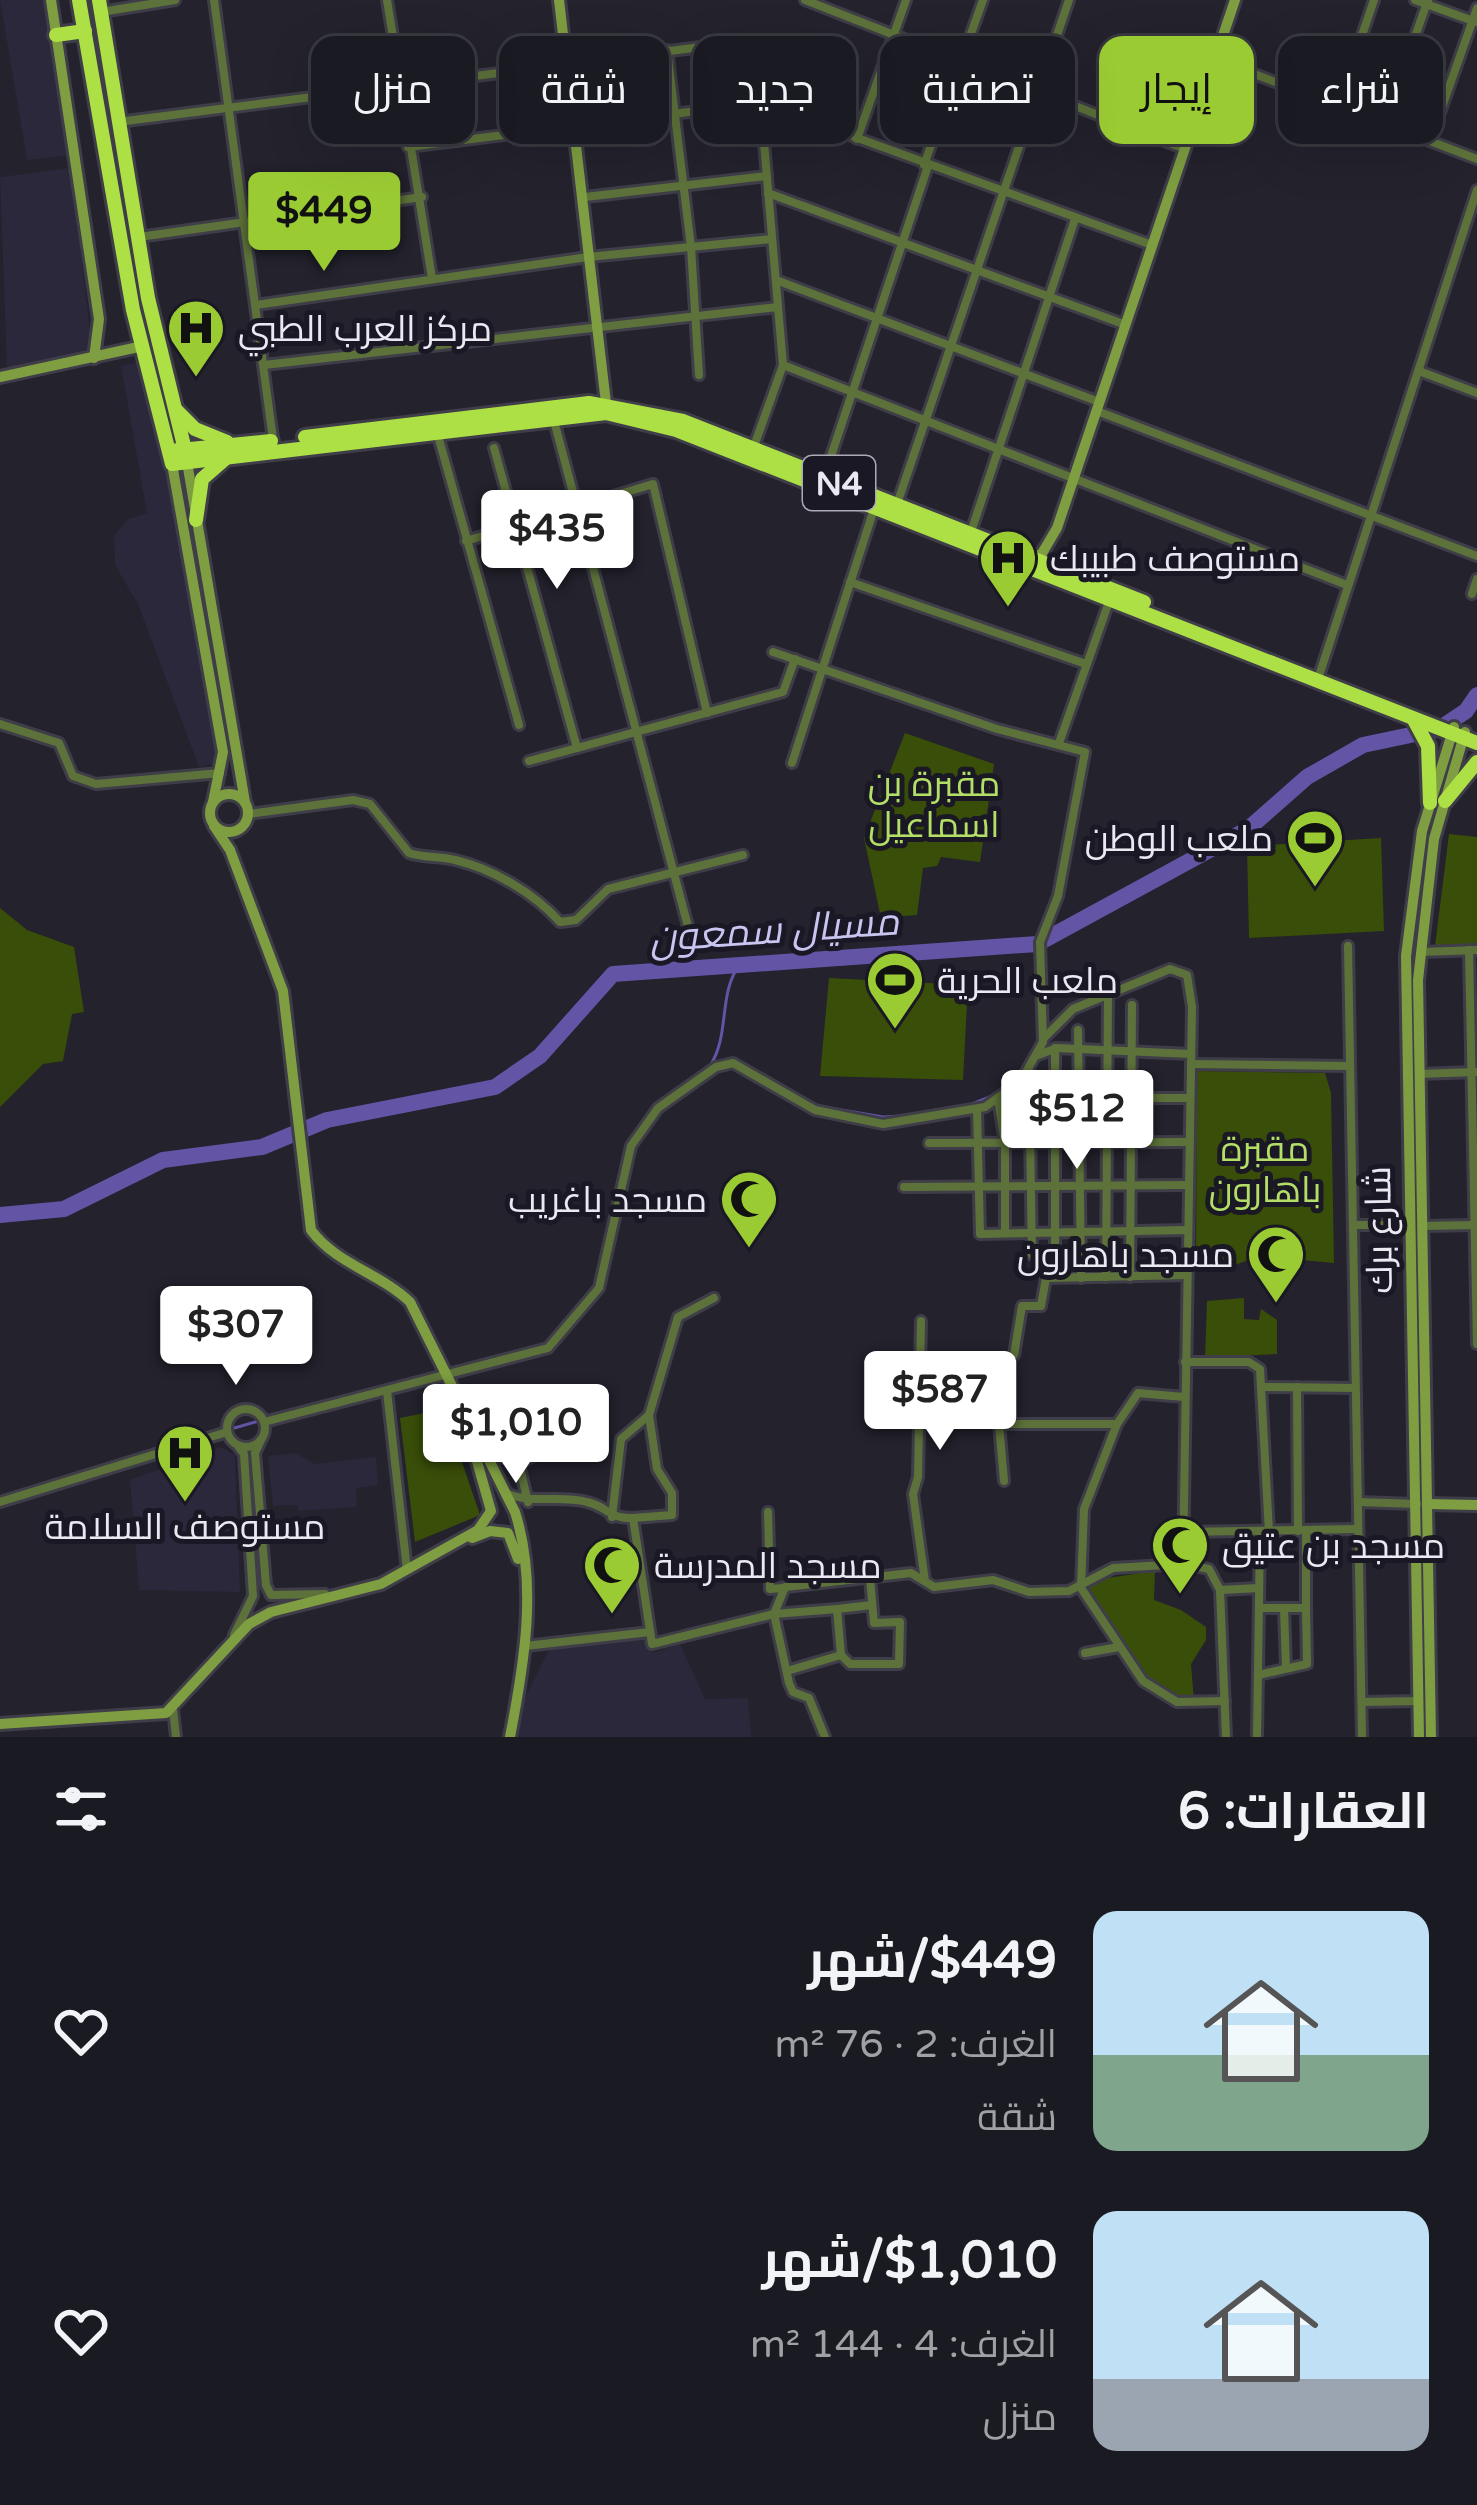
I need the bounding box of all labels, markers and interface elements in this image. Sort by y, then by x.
chip: منزل [311,36,475,144]
chip: شقة [499,36,669,144]
chip: جديد [693,36,856,144]
chip: تصفية [880,36,1075,144]
chip: إيجار [1099,36,1254,144]
chip: شراء [1278,36,1443,144]
pin: $449 [253,172,395,274]
text: $449 [275,187,373,234]
hospital icon: مركز العرب الطبي [165,297,227,379]
place label: مركز العرب الطبي [238,308,492,357]
road number: N4 [803,456,875,510]
pin: $435 [486,490,628,592]
text: $435 [508,505,606,552]
hospital icon: مستوصف طبيبك [977,527,1039,609]
place label: مستوصف طبيبك [1050,538,1300,581]
park label: مقبرة بن اسماعيل [868,763,1000,847]
sports icon: ملعب الوطن [1284,807,1346,889]
place label: ملعب الوطن [1085,818,1273,861]
water label: مسيال سمعون [648,898,901,963]
sports icon: ملعب الحرية [864,949,926,1031]
place label: ملعب الحرية [937,960,1118,1003]
pin: $512 [1006,1070,1148,1172]
text: $512 [1028,1085,1126,1132]
park label: مقبرة باهارون [1209,1128,1321,1212]
street label: شارع برك [1357,1166,1404,1294]
mosque icon: مسجد باغريب [718,1168,780,1250]
place label: مسجد باغريب [508,1179,707,1222]
mosque icon: مسجد باهارون [1245,1223,1307,1305]
place label: مسجد باهارون [1017,1234,1234,1277]
pin: $307 [165,1286,307,1388]
text: $307 [187,1301,285,1348]
pin: $587 [869,1351,1011,1453]
text: $587 [891,1366,989,1413]
pin: $1,010 [418,1384,614,1486]
text: $1,010 [450,1399,582,1446]
hospital icon: مستوصف السلامة [154,1422,216,1504]
place label: مستوصف السلامة [45,1506,325,1549]
mosque icon: مسجد بن عتيق [1149,1514,1211,1596]
place label: مسجد بن عتيق [1222,1525,1445,1568]
mosque icon: مسجد المدرسة [581,1534,643,1616]
place label: مسجد المدرسة [654,1545,882,1588]
icon: filters [48,1776,114,1842]
text: العقارات: 6 [1178,1781,1429,1843]
text: $449/شهر [807,1930,1057,1992]
icon: home [1189,1959,1333,2103]
icon: heart [48,1998,114,2064]
text: الغرف: 2 · 76 m² [774,2021,1057,2068]
text: شقة [977,2094,1057,2141]
text: $1,010/شهر [762,2230,1057,2292]
icon: home [1189,2259,1333,2403]
icon: heart [48,2298,114,2364]
text: الغرف: 4 · 144 m² [750,2321,1057,2368]
text: منزل [983,2394,1057,2441]

